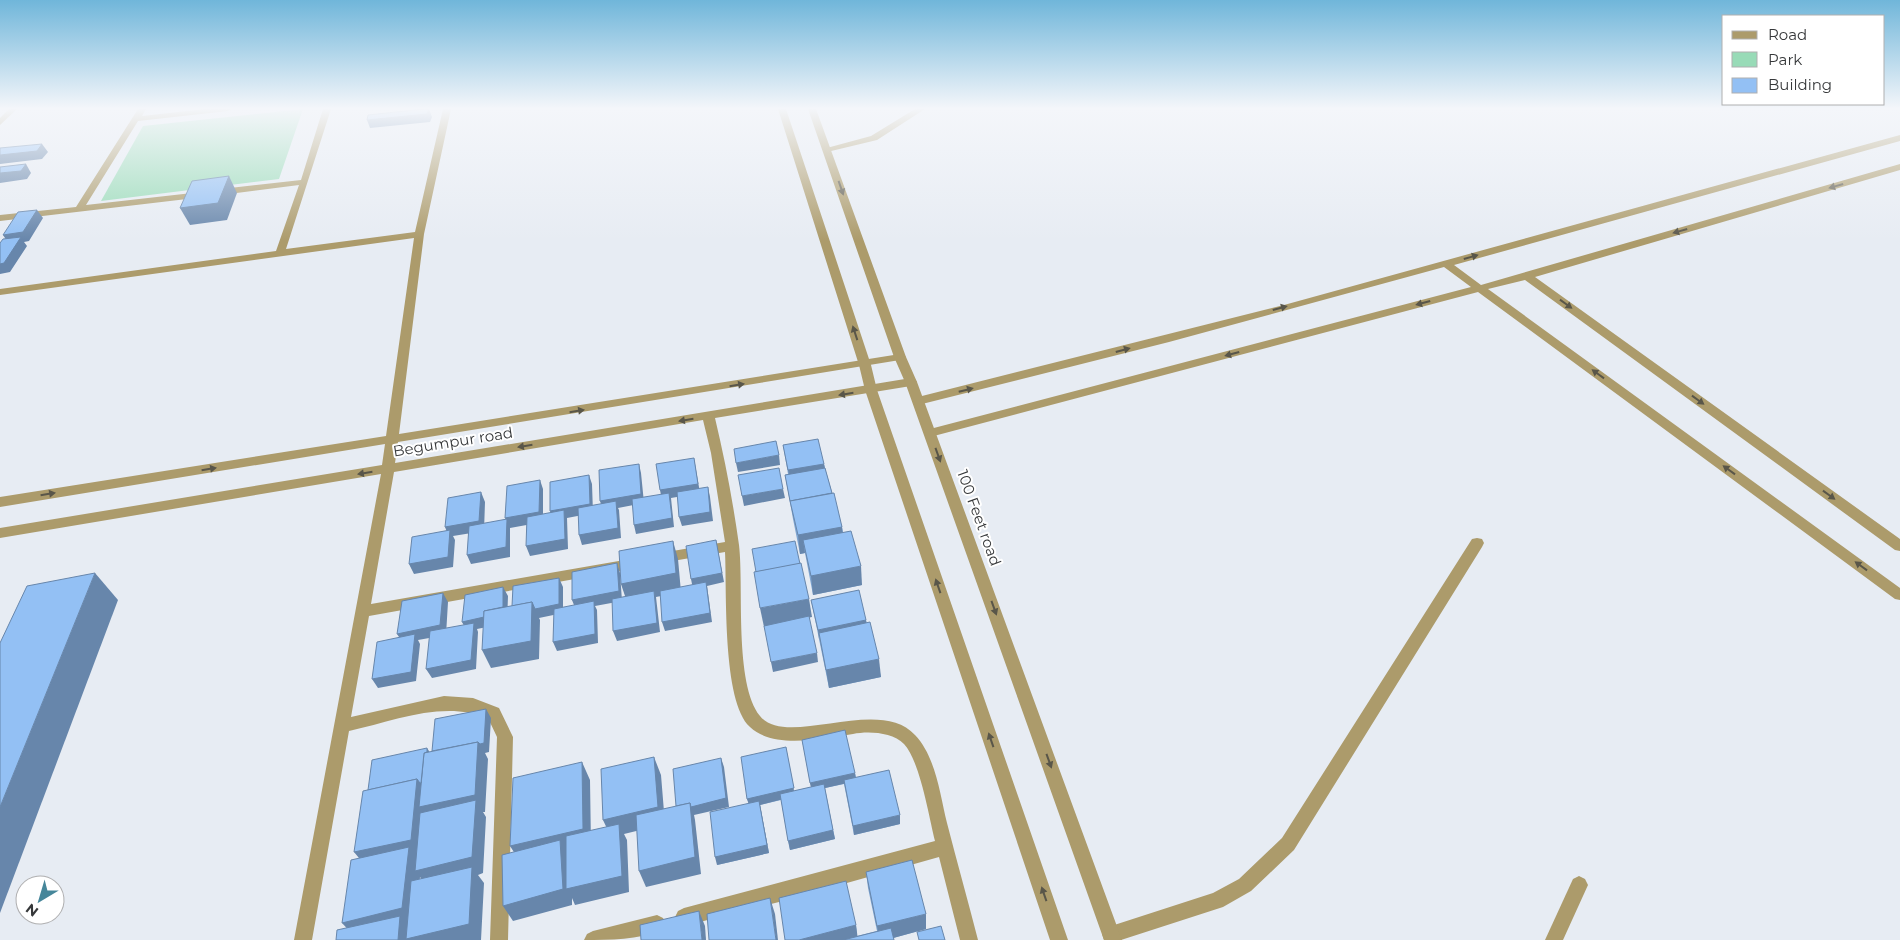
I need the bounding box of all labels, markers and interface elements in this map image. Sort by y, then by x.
legend [1722,15,1885,105]
text: Road [1768,25,1807,44]
text: Park [1768,50,1802,69]
text: Building [1768,75,1832,94]
one-way arrow [838,180,845,195]
one-way arrow [1829,182,1844,190]
one-way arrow [1673,227,1688,235]
one-way arrow [1463,253,1479,261]
one-way arrow [1559,299,1572,310]
one-way arrow [1415,300,1430,308]
one-way arrow [1273,304,1288,312]
one-way arrow [850,325,858,340]
one-way arrow [1116,346,1131,354]
one-way arrow [1224,350,1239,358]
one-way arrow [1591,369,1605,379]
one-way arrow [729,381,745,389]
one-way arrow [958,386,973,394]
one-way arrow [838,390,854,398]
one-way arrow [1691,395,1705,405]
one-way arrow [569,407,585,415]
one-way arrow [677,416,693,424]
street label: Begumpur road [392,423,514,460]
one-way arrow [517,443,533,451]
one-way arrow [934,448,942,463]
one-way arrow [201,465,217,473]
one-way arrow [1723,465,1736,475]
street label: 100 Feet road [953,467,1006,568]
one-way arrow [357,469,373,477]
one-way arrow [41,490,57,498]
one-way arrow [1822,490,1836,500]
one-way arrow [1854,561,1868,571]
one-way arrow [934,579,942,594]
one-way arrow [990,601,998,616]
one-way arrow [987,732,995,747]
one-way arrow [1045,754,1053,769]
north arrow [15,875,65,925]
one-way arrow [1039,886,1047,901]
text: N [22,900,42,921]

